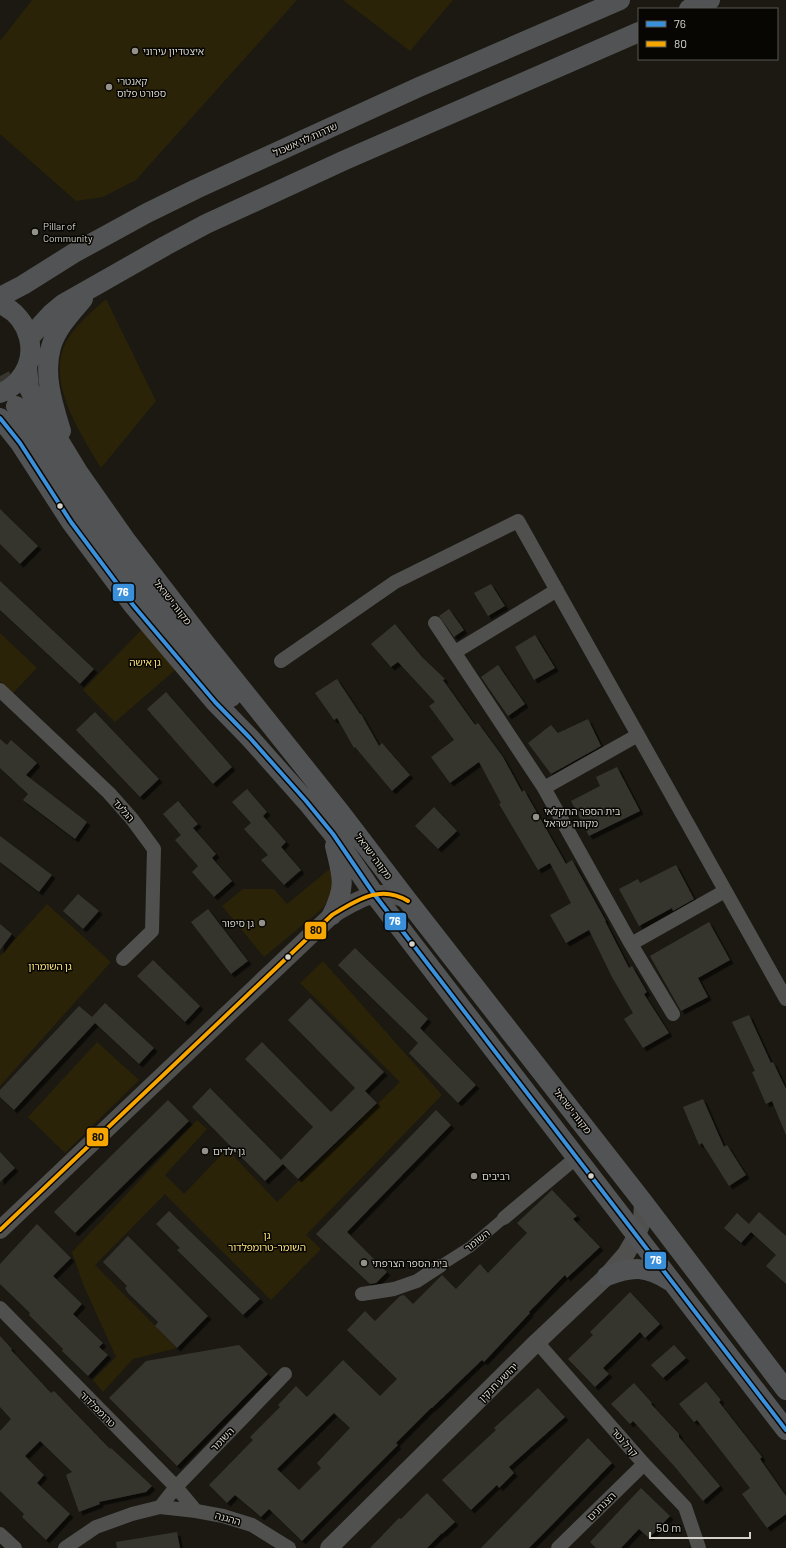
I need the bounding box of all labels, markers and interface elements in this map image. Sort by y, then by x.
legend [638,8,778,60]
text: 76 [674,16,686,30]
text: 80 [674,36,687,50]
place label: איצטדיון עירוני [143,45,204,57]
marker: איצטדיון עירוני [130,46,140,56]
place label: קאנטרי ספורט פלוס [117,75,166,99]
marker: קאנטרי ספורט פלוס [104,82,114,92]
street label: שדרות לוי אשכול [271,119,339,159]
place label: Pillar of Community [43,220,93,244]
marker: Pillar of Community [30,227,40,237]
unlabelled marker [55,501,65,511]
street label: מקווה ישראל [152,577,195,627]
line badge: 76 [112,583,135,602]
text: 76 [117,585,129,598]
park label: גן אישה [129,656,161,668]
street label: הגלעד [111,796,137,824]
place label: בית הספר החקלאי מקווה ישראל [544,805,621,829]
marker: בית הספר החקלאי מקווה ישראל [531,812,541,822]
street label: מקווה ישראל [353,831,395,882]
line badge: 76 [384,912,407,931]
text: 76 [389,914,401,927]
place label: גן סיפור [222,917,254,929]
marker: גן סיפור [257,918,267,928]
line badge: 80 [304,921,327,940]
text: 80 [310,923,322,936]
unlabelled marker [407,939,417,949]
unlabelled marker [283,952,293,962]
park label: גן השומרון [28,960,72,972]
street label: מקווה ישראל [552,1086,595,1136]
line badge: 80 [86,1127,109,1147]
text: 80 [92,1130,104,1143]
place label: גן ילדים [213,1145,245,1157]
marker: גן ילדים [200,1146,210,1156]
place label: רביבים [482,1170,510,1182]
marker: רביבים [469,1171,479,1181]
unlabelled marker [586,1171,596,1181]
street label: השומר [462,1227,492,1253]
park label: גן השומר-טרומפלדור [228,1229,306,1253]
line badge: 76 [644,1251,667,1270]
text: 76 [650,1253,662,1266]
place label: בית הספר הצרפתי [372,1257,448,1269]
marker: בית הספר הצרפתי [359,1258,369,1268]
street label: יהושע חנקין [476,1360,520,1404]
street label: טרומפלדור [78,1389,118,1429]
street label: השומר [208,1425,236,1453]
street label: קרל נטר [609,1425,641,1459]
street label: הצנחנים [584,1489,618,1523]
street label: ההגנה [214,1509,242,1527]
scale bar [650,1514,750,1540]
text: 50 m [656,1520,681,1534]

